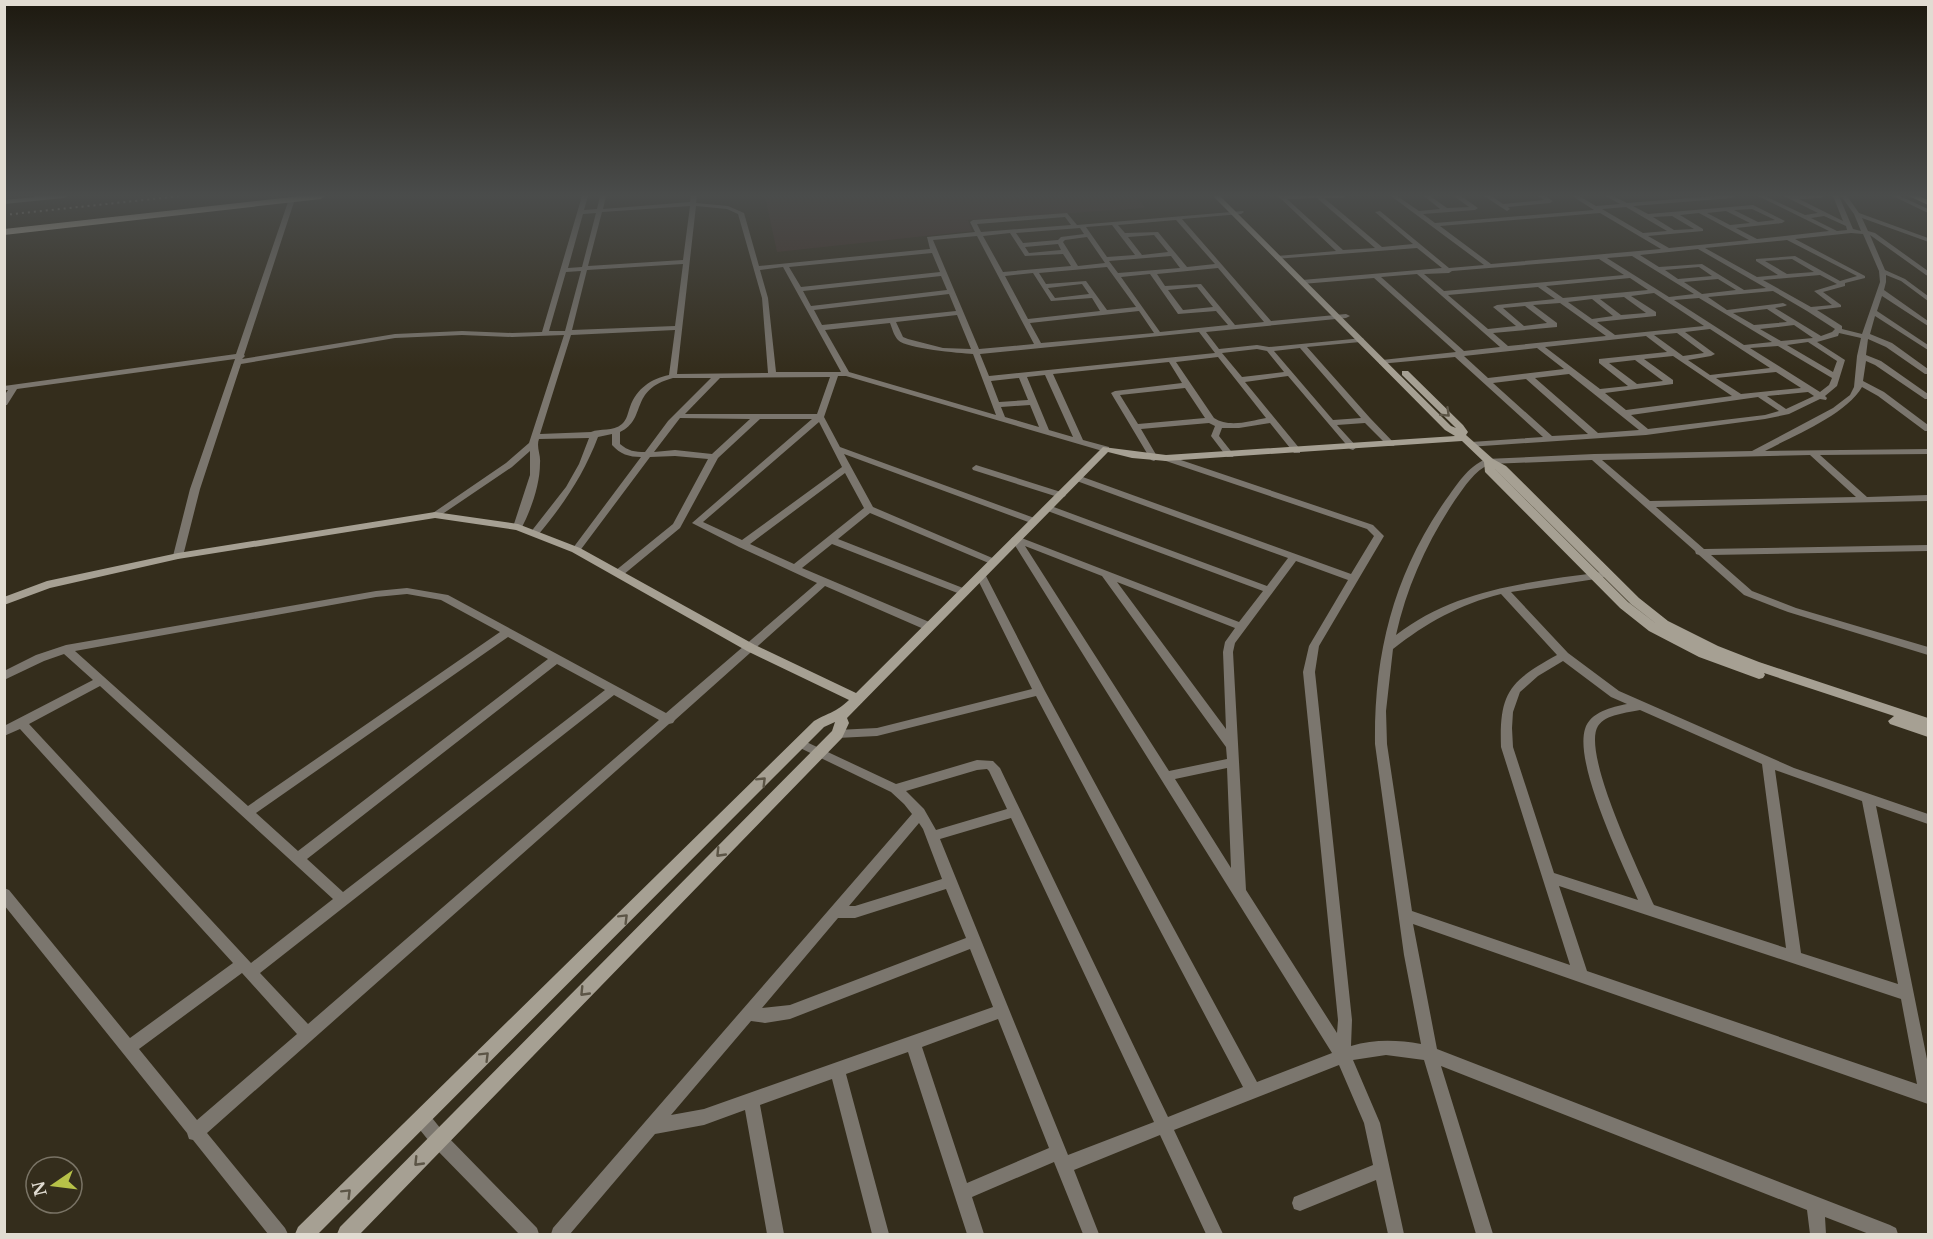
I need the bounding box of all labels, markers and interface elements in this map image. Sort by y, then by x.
one-way arrow [1438,406,1449,417]
one-way arrow [754,777,765,788]
one-way arrow [717,846,728,857]
one-way arrow [616,915,627,926]
one-way arrow [580,986,591,996]
one-way arrow [478,1052,489,1063]
one-way arrow [415,1154,426,1165]
north arrow [24,1155,84,1215]
text: N [28,1179,51,1198]
one-way arrow [340,1190,351,1200]

